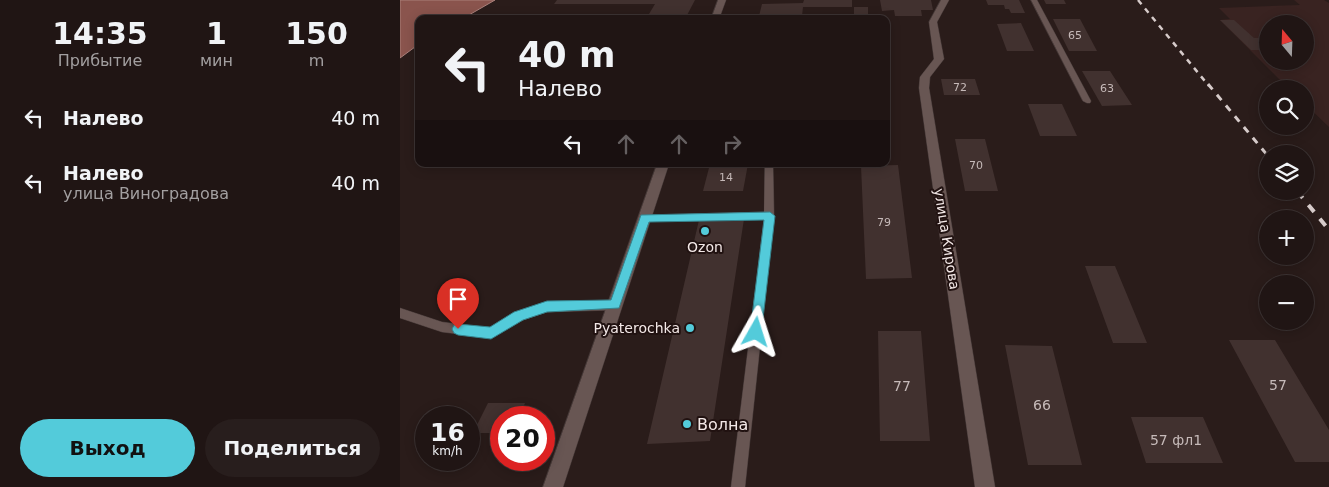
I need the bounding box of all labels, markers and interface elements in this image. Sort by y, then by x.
north arrow [1259,15,1314,70]
map controls [1259,15,1314,330]
text: 14:35 [52,16,148,51]
text: 1 [206,16,227,51]
text: 150 [285,16,348,51]
house number: 65 [1068,29,1082,42]
icon: left [435,35,500,100]
text: 40 m [518,35,615,75]
text: Прибытие [58,51,142,70]
text: мин [200,51,233,70]
text: m [309,51,324,70]
text: Налево [518,76,602,101]
button: search [1259,80,1314,135]
house number: 72 [953,81,967,94]
house number: 63 [1100,82,1114,95]
icon: left [20,104,48,132]
text: Налево [63,107,144,129]
text: 40 m [331,107,380,129]
icon: left [559,130,587,158]
icon: ahead [612,130,640,158]
icon: ahead [665,130,693,158]
icon: right [718,130,746,158]
button: layers [1259,145,1314,200]
house number: 70 [969,159,983,172]
text: Налево [63,162,144,184]
icon: left [20,169,48,197]
house number: 14 [719,171,733,184]
text: 40 m [331,172,380,194]
text: улица Виноградова [63,184,229,203]
street label: улица Кирова [931,187,963,291]
button: + [1259,210,1314,265]
house number: 79 [877,216,891,229]
marker: Ozon [699,225,711,237]
place label: Ozon [687,239,723,255]
button: − [1259,275,1314,330]
pin [437,278,479,329]
icon: arrive [444,285,472,313]
position arrow [729,305,781,357]
place label: Pyaterochka [594,320,680,336]
marker: Pyaterochka [684,322,696,334]
house number: 57 [1269,377,1287,393]
house number: 77 [893,378,911,394]
house number: 66 [1033,397,1051,413]
speed limit sign: 20 [490,406,555,471]
place label: Волна [697,415,748,434]
text: 16 [430,418,465,447]
marker: Волна [681,418,693,430]
button: Выход [20,419,195,477]
button: Поделиться [205,419,380,477]
house number: 57 фл1 [1150,432,1202,448]
text: km/h [432,444,463,458]

